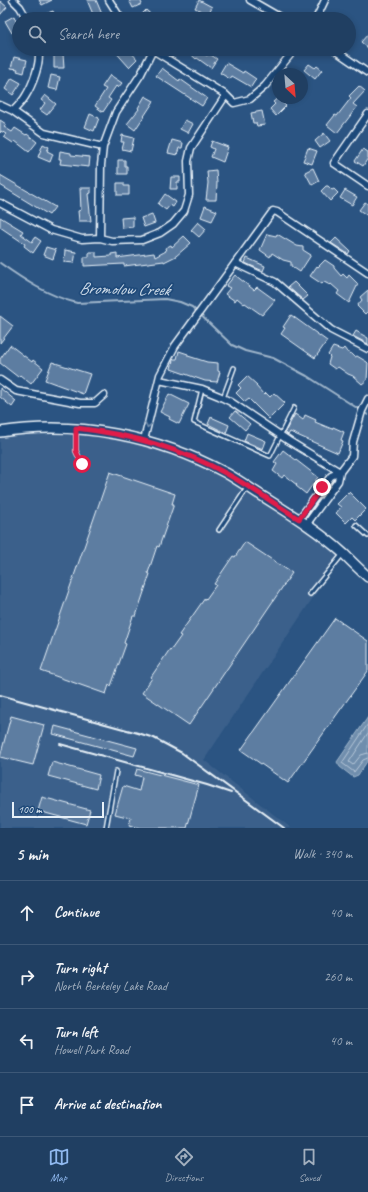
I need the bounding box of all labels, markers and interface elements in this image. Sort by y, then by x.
search box [12,12,356,56]
icon: search [26,23,48,45]
text: Search here [58,25,119,44]
north arrow [272,68,308,104]
water label: Bromolow Creek [79,278,173,300]
one-way arrow [145,422,153,428]
route start [73,455,91,473]
route end [313,478,331,496]
scale bar [12,800,104,819]
text: 100 m [18,802,42,816]
text: 5 min [16,844,48,865]
text: Walk · 340 m [293,846,352,862]
icon: ahead [16,902,38,924]
text: Continue [54,903,99,922]
text: 40 m [330,905,352,921]
text: Turn right [54,959,107,978]
icon: right [16,966,38,988]
text: 260 m [324,969,352,985]
text: North Berkeley Lake Road [54,978,167,994]
text: Turn left [54,1023,97,1042]
icon: left [16,1030,38,1052]
text: 40 m [330,1033,352,1049]
text: Howell Park Road [54,1042,129,1058]
icon: arrive [16,1094,38,1116]
text: Arrive at destination [54,1095,161,1114]
tab: Map [48,1146,70,1184]
tab: Directions [165,1146,203,1184]
tab: Saved [298,1146,320,1184]

